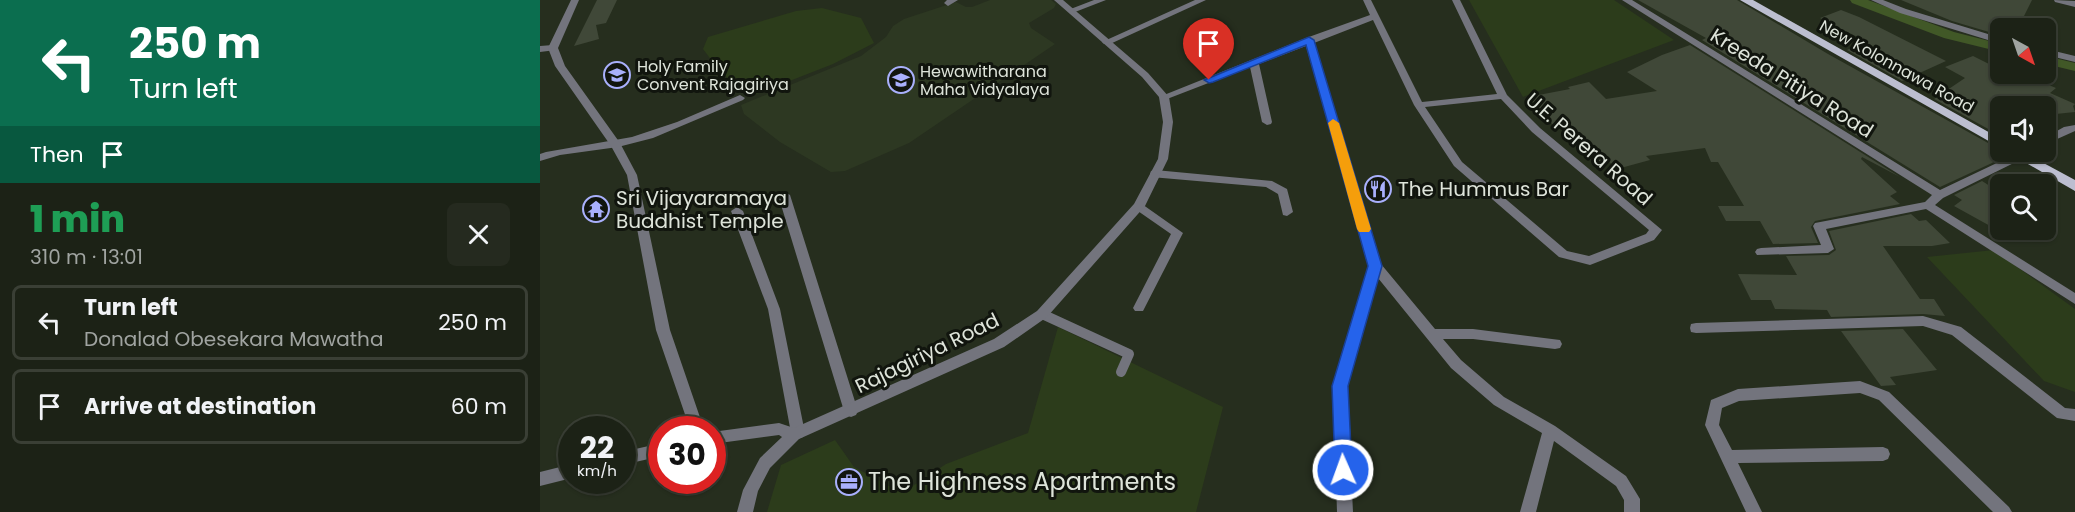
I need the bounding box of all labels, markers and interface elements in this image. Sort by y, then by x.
text: 250 m [129,14,261,73]
street label: New Kolonnawa Road [1815,14,1978,119]
pin [1183,18,1234,80]
north arrow [1990,18,2056,84]
map controls [1990,18,2056,240]
street label: Kreeda Pitiya Road [1705,21,1879,145]
icon: left [30,24,108,102]
icon: arrive [1192,27,1225,60]
place label: Holy Family Convent Rajagiriya [637,55,789,96]
school or university icon: Holy Family Convent Rajagiriya [602,60,632,90]
place label: Hewawitharana Maha Vidyalaya [920,60,1050,101]
school or university icon: Hewawitharana Maha Vidyalaya [886,65,916,95]
text: Turn left [129,70,238,107]
street label: U.E. Perera Road [1520,86,1658,212]
button: sound [1990,96,2056,162]
icon: arrive [96,138,129,171]
text: Then [30,139,84,170]
restaurant icon: The Hummus Bar [1363,174,1393,204]
button: search [1990,174,2056,240]
place label: The Hummus Bar [1398,175,1569,203]
place label: Sri Vijayaramaya Buddhist Temple [616,184,787,235]
text: 1 min [30,194,125,245]
temple icon: Sri Vijayaramaya Buddhist Temple [581,194,611,224]
button: close [447,203,510,266]
text: 310 m · 13:01 [30,243,143,271]
text: Turn left [84,292,178,323]
icon: left [33,306,66,339]
street label: Rajagiriya Road [850,306,1004,400]
text: 250 m [438,307,507,338]
text: Donalad Obesekara Mawatha [84,325,383,353]
icon: arrive [33,390,66,423]
text: Arrive at destination [84,391,316,422]
text: 60 m [451,391,507,422]
speed limit sign: 30 [648,416,726,494]
text: 22 [580,426,614,469]
position arrow [1311,438,1375,502]
text: km/h [577,460,617,481]
place label: The Highness Apartments [868,465,1176,498]
office icon: The Highness Apartments [834,467,864,497]

